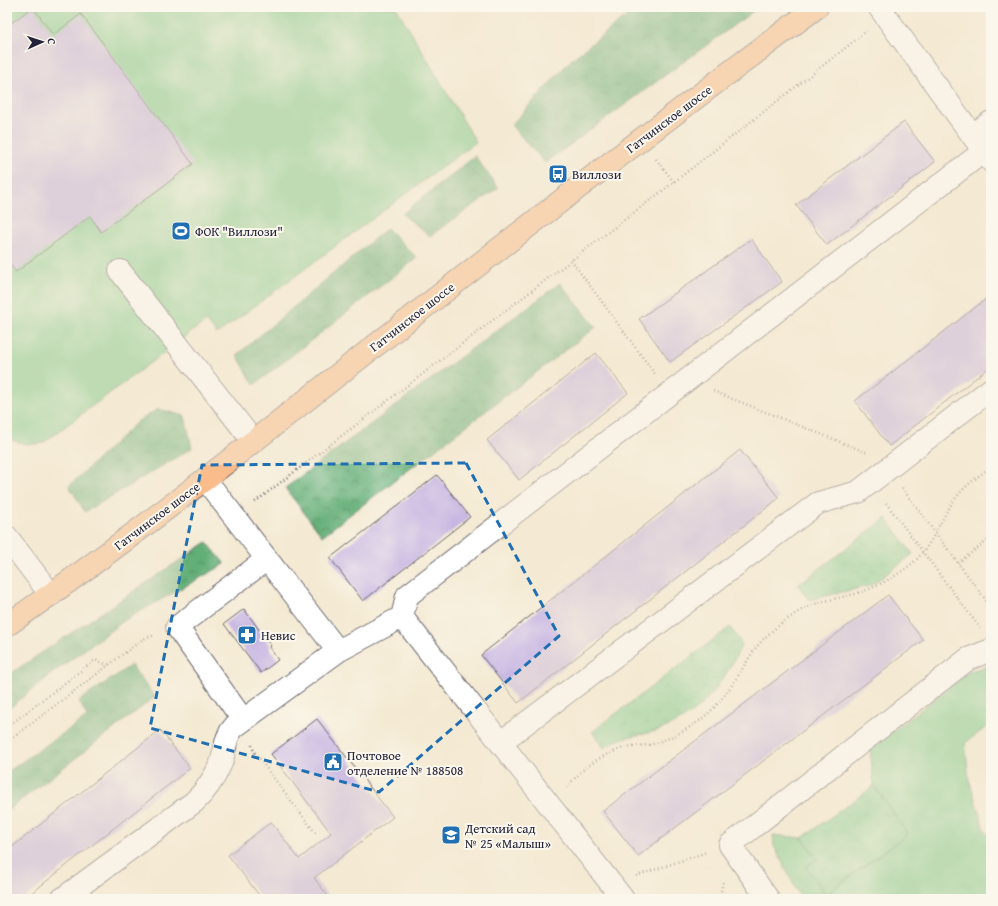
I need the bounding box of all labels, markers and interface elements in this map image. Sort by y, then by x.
north arrow [22,22,62,62]
text: С [44,38,60,45]
street label: Гатчинское шоссе [622,80,716,158]
bus stop icon: Виллози [547,163,569,185]
place label: Виллози [572,165,622,184]
sports icon: ФОК "Виллози" [170,220,192,242]
place label: ФОК "Виллози" [195,222,283,241]
street label: Гатчинское шоссе [365,278,459,356]
street label: Гатчинское шоссе [110,477,204,555]
pharmacy icon: Невис [236,624,258,646]
place label: Невис [261,626,296,645]
place label: Почтовое отделение № 188508 [347,746,463,780]
public building icon: Почтовое отделение № 188508 [322,751,344,773]
place label: Детский сад № 25 «Малыш» [464,819,551,853]
school or university icon: Детский сад № 25 «Малыш» [440,824,462,846]

